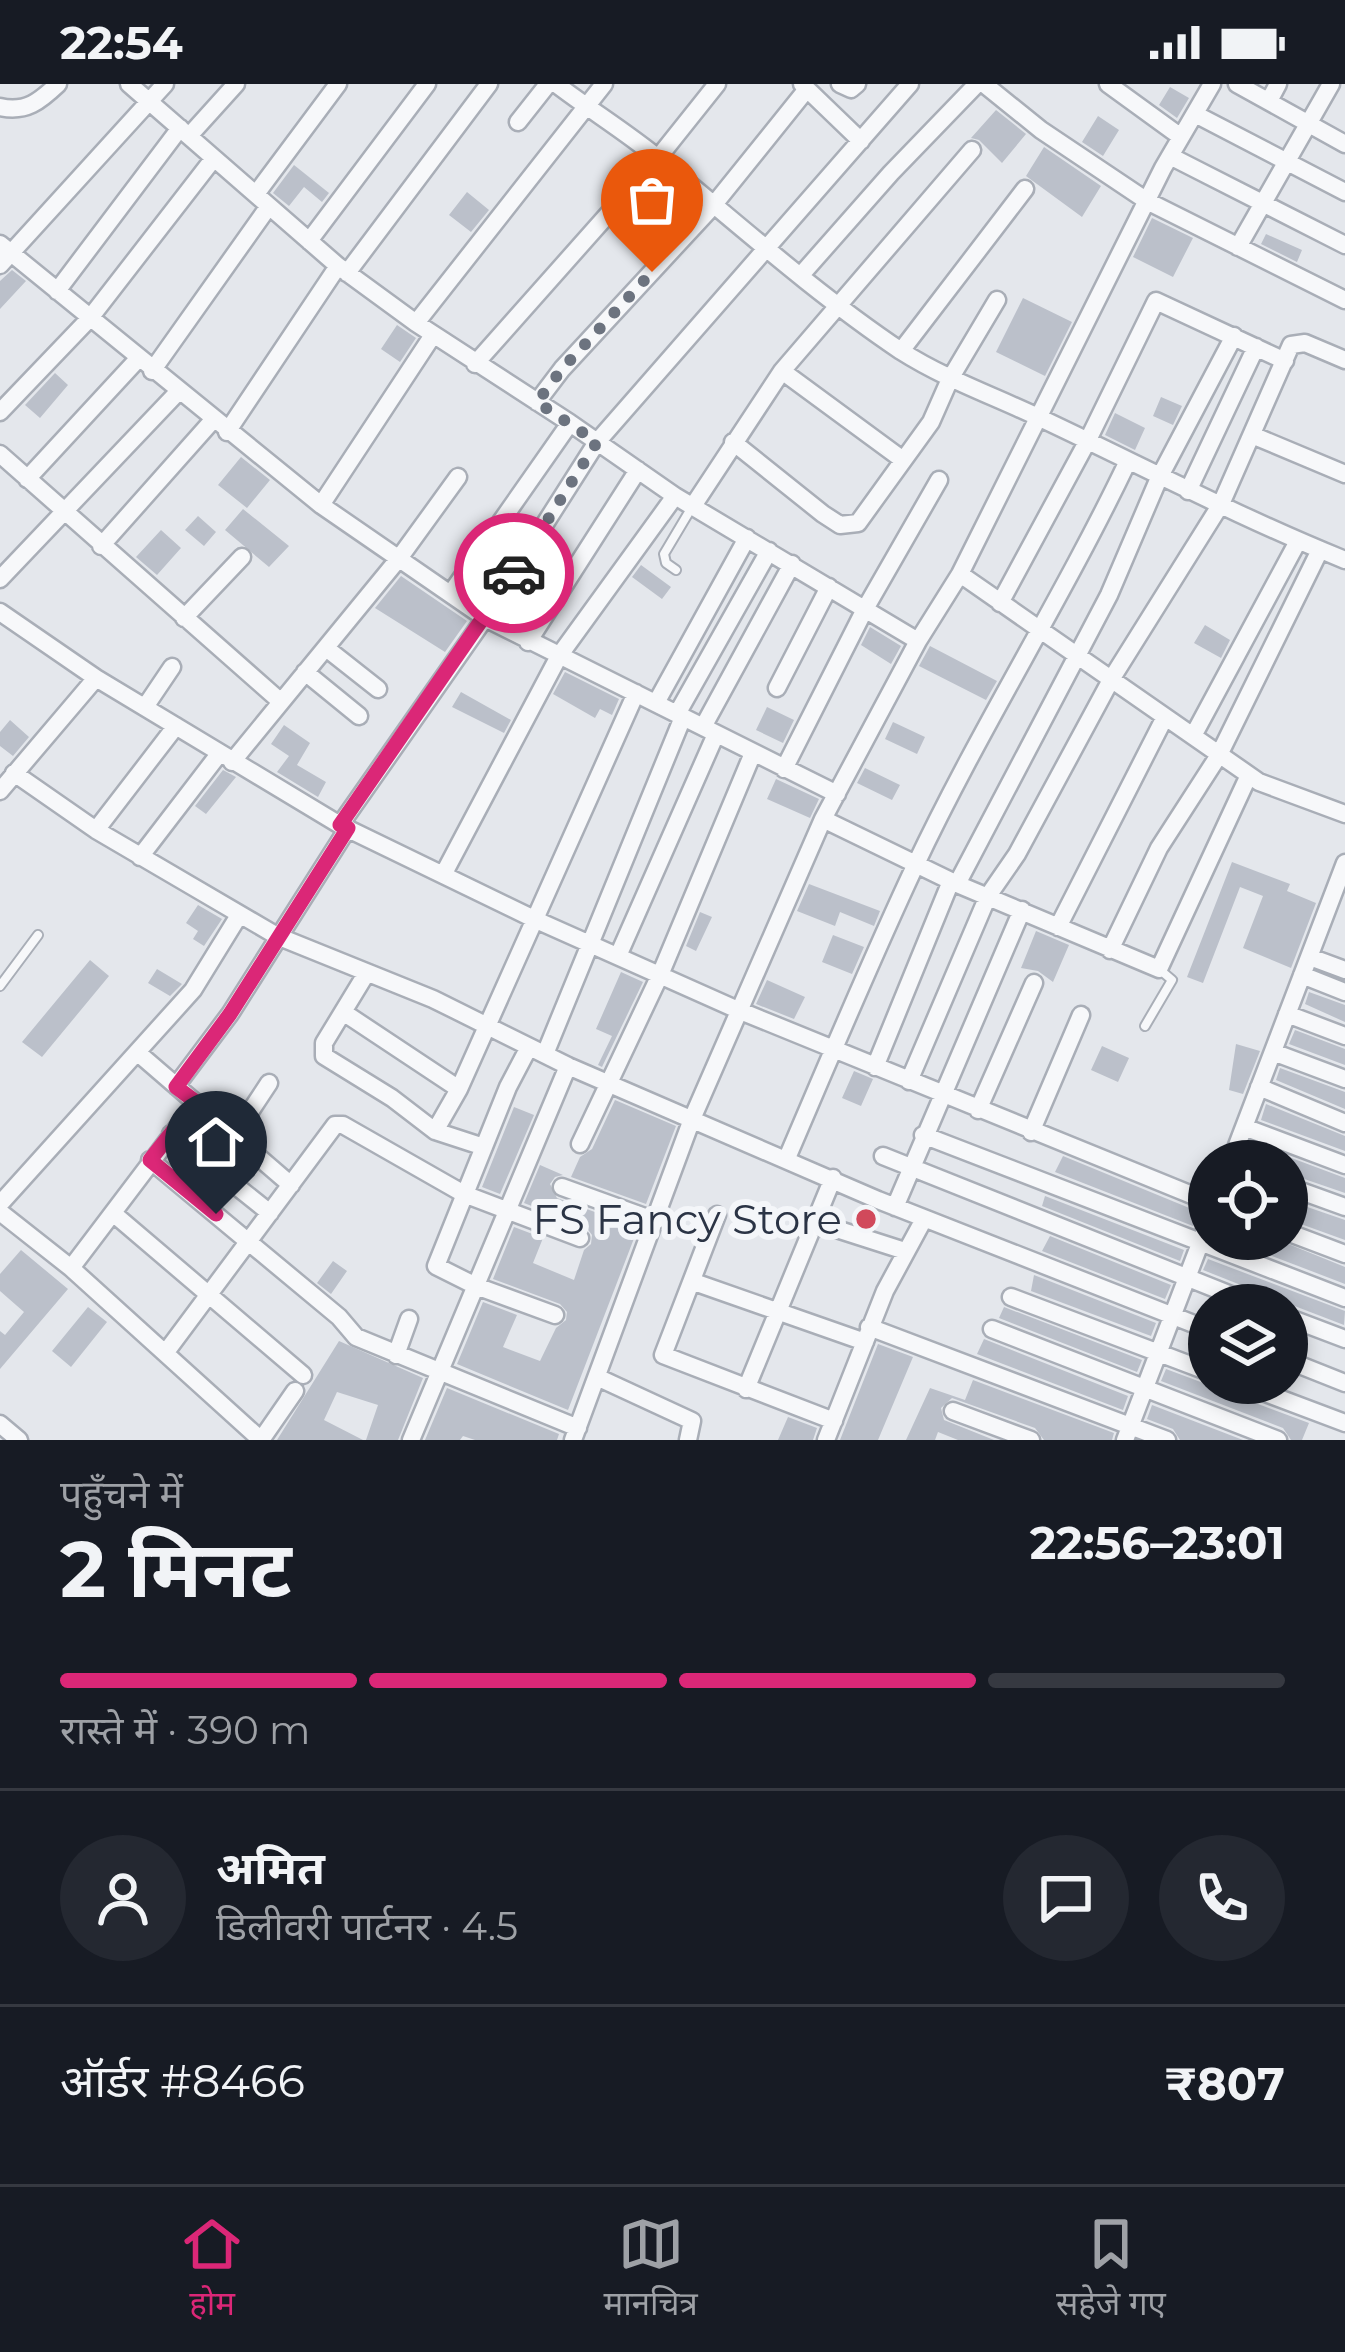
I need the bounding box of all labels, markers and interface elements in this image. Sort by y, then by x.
text: 22:54 [60,15,183,70]
pin [601,149,703,272]
icon: bag [619,167,685,233]
courier [454,513,574,633]
icon: car [481,540,547,606]
pin [165,1091,267,1214]
icon: home [183,1109,249,1175]
map controls [1188,1140,1308,1404]
button: locate [1188,1140,1308,1260]
place label: FS Fancy Store [532,1193,842,1245]
marker: FS Fancy Store [853,1206,879,1232]
button: layers [1188,1284,1308,1404]
text: पहुँचने में [60,1470,183,1518]
text: 22:56–23:01 [1030,1515,1285,1570]
text: 2 मिनट [60,1521,292,1617]
text: रास्ते में · 390 m [60,1706,310,1754]
button: person [60,1835,186,1961]
button: chat [1003,1835,1129,1961]
button: phone [1159,1835,1285,1961]
text: अमित [216,1840,325,1895]
text: डिलीवरी पार्टनर · 4.5 [216,1902,518,1950]
text: ऑर्डर #8466 [60,2053,305,2108]
text: ₹807 [1165,2056,1285,2111]
tab: होम [179,2211,245,2328]
tab: मानचित्र [603,2211,698,2328]
tab: सहेजे गए [1056,2211,1166,2328]

